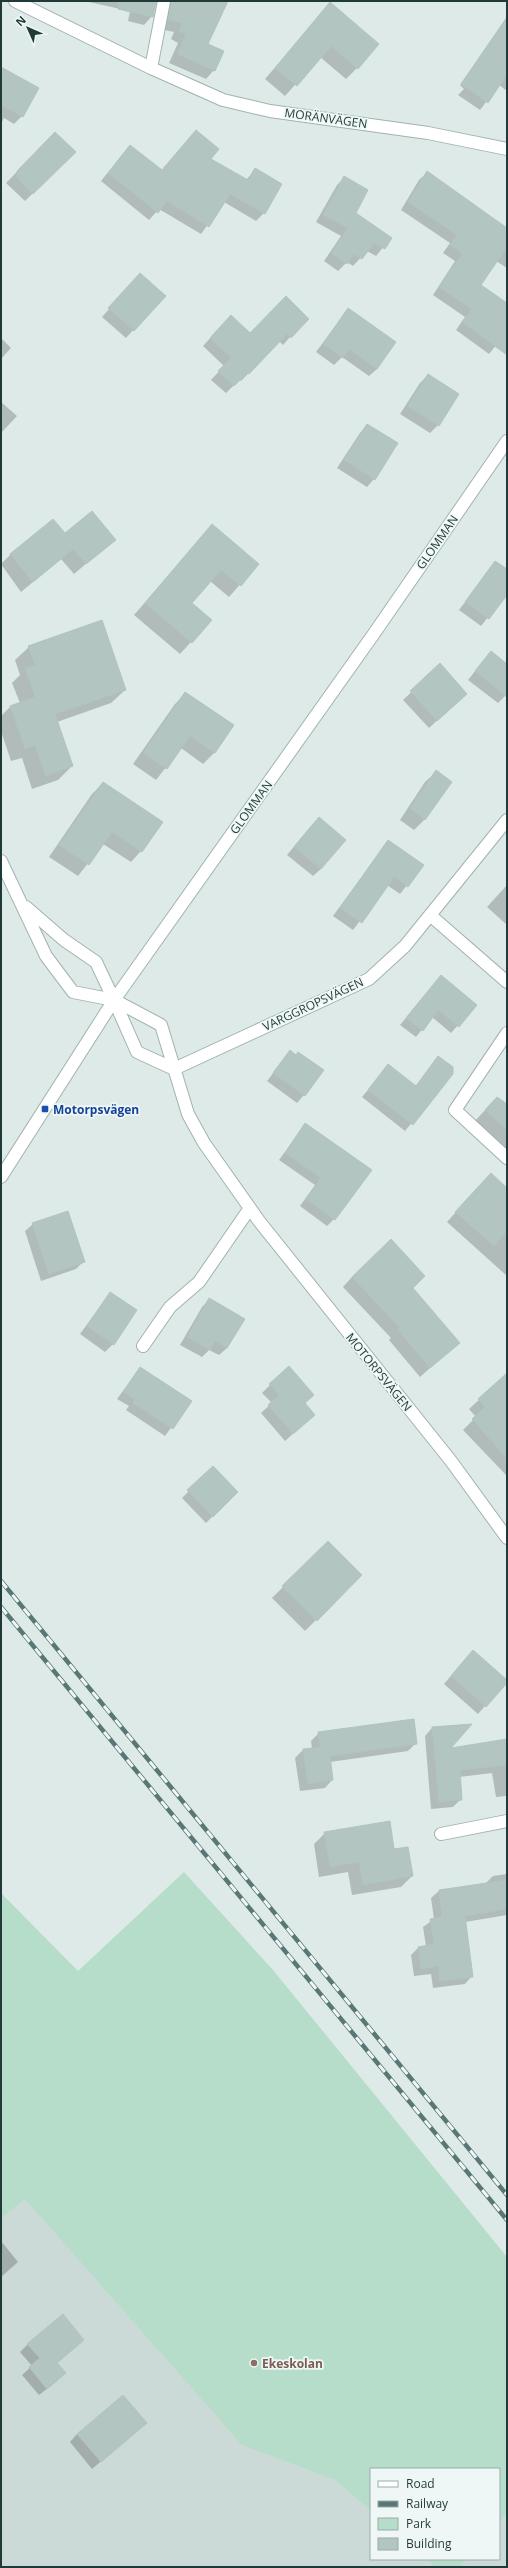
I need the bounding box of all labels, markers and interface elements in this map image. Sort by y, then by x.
north arrow [8,8,48,48]
text: N [12,12,29,29]
street label: MORÄNVÄGEN [284,104,368,132]
street label: GLOMMAN [412,512,462,572]
street label: GLOMMAN [226,777,276,837]
street label: VARGGROPSVÄGEN [260,973,366,1035]
place label: Motorpsvägen [53,1101,139,1118]
marker: Motorpsvägen [40,1104,50,1114]
street label: MOTORPSVÄGEN [342,1329,416,1415]
place label: Ekeskolan [262,2355,323,2372]
marker: Ekeskolan [249,2358,259,2368]
legend [370,2468,500,2560]
text: Road [406,2475,435,2492]
text: Railway [406,2495,449,2512]
text: Park [406,2515,432,2532]
text: Building [406,2535,452,2552]

